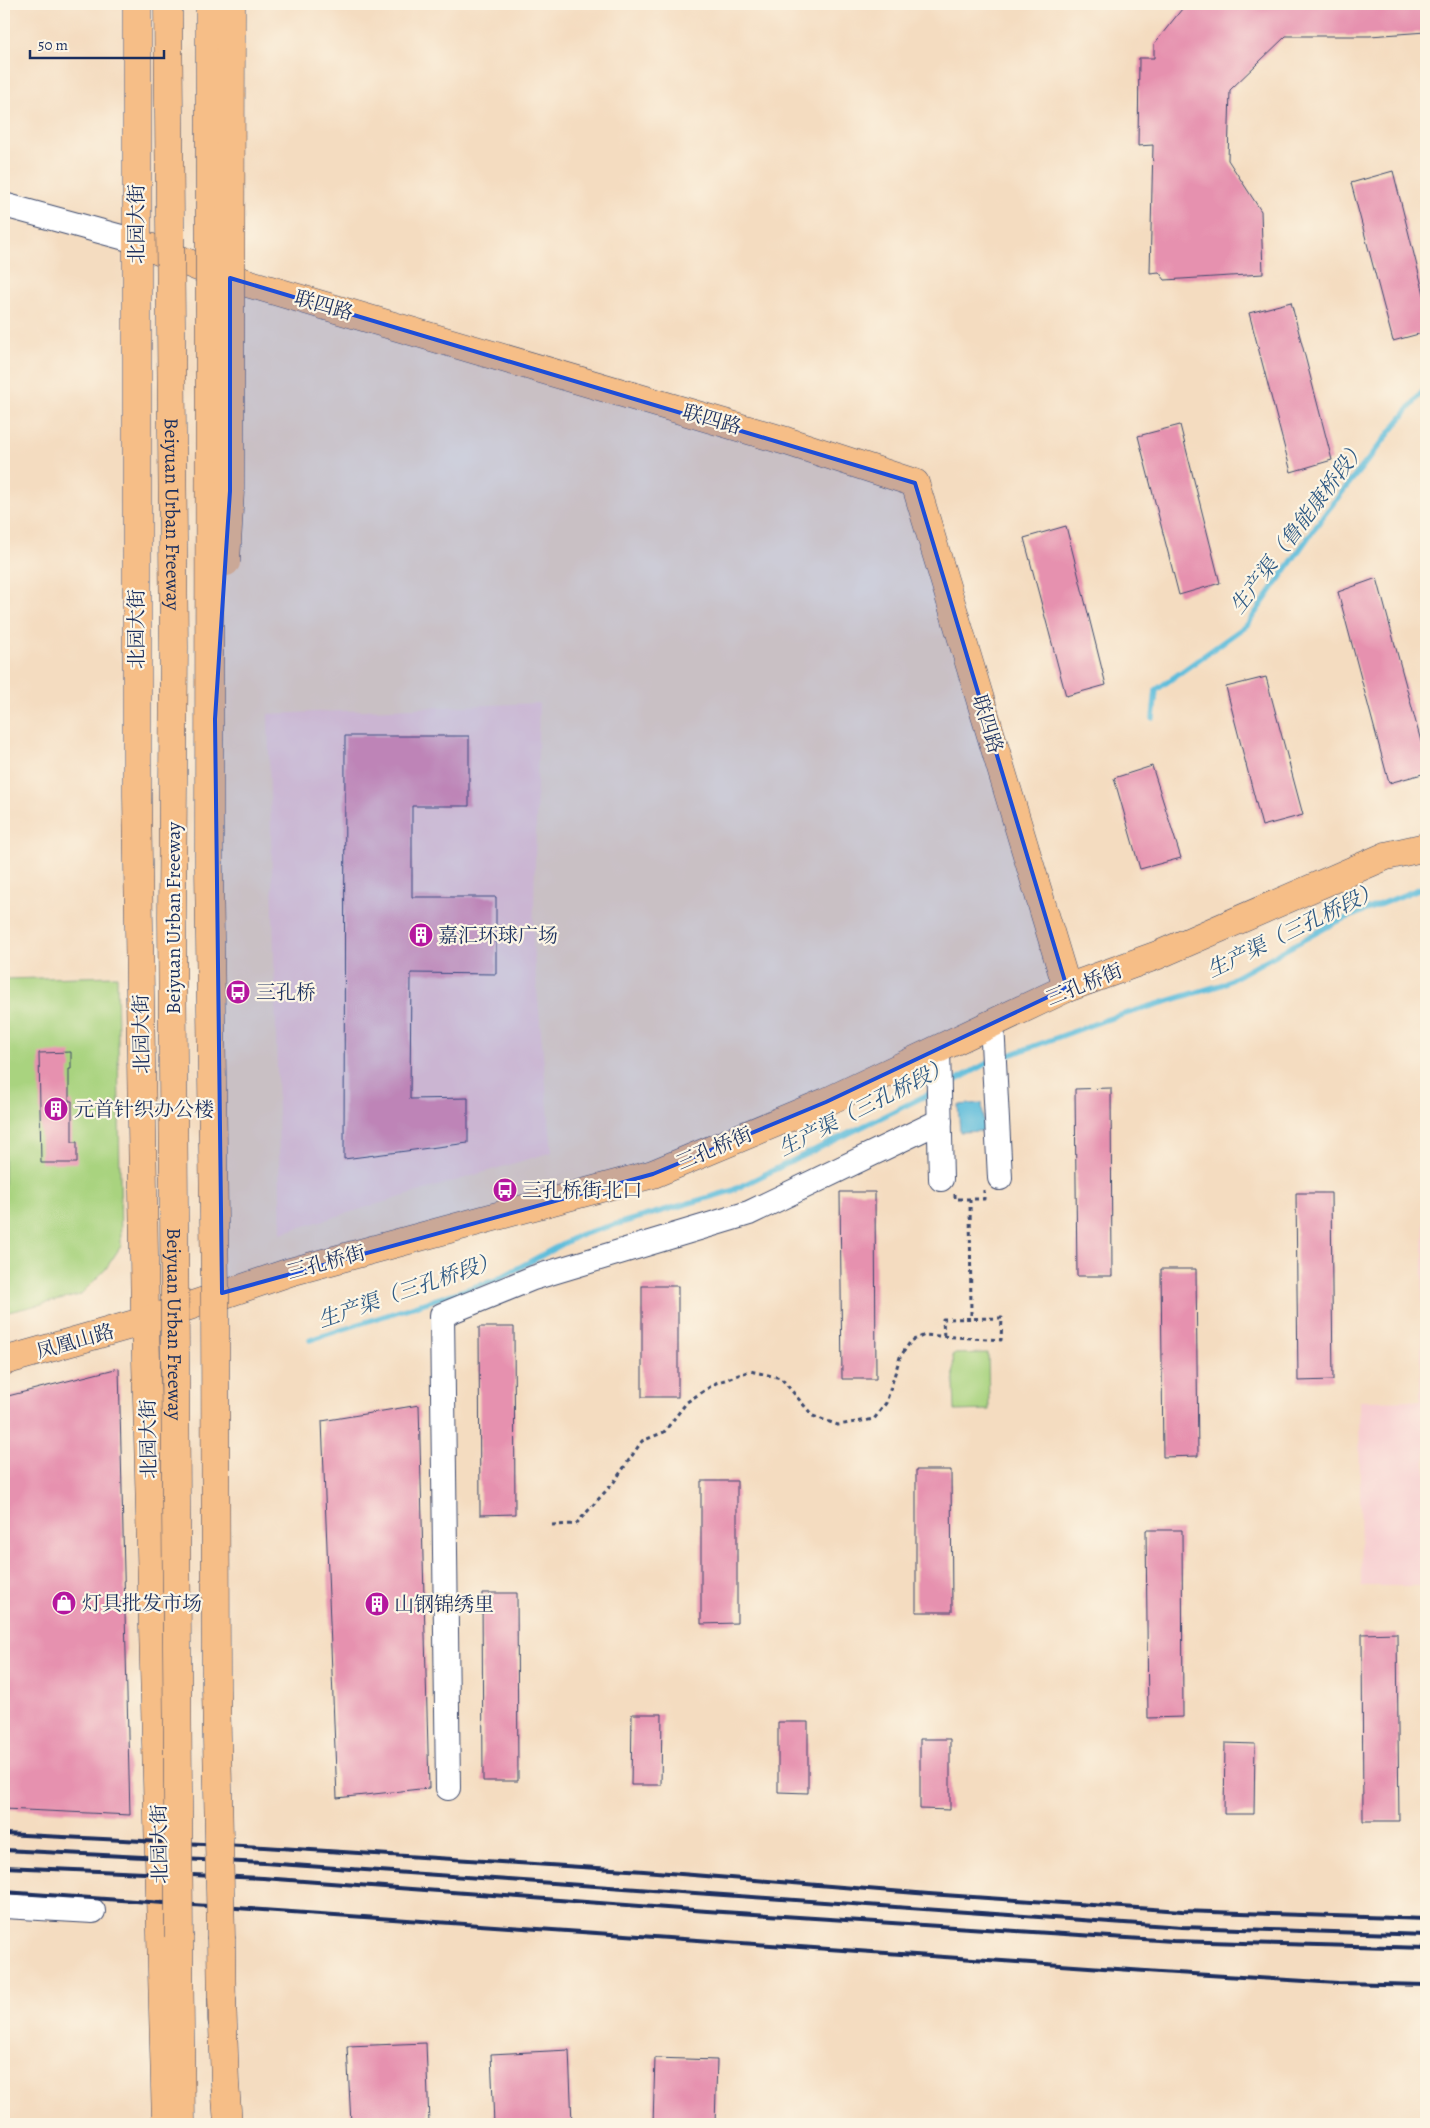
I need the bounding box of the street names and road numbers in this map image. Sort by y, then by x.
street label: 北园大街 [123,184,150,264]
street label: 联四路 [291,284,356,327]
street label: 联四路 [679,398,744,441]
street label: Beiyuan Urban Freeway [158,418,187,611]
street label: 北园大街 [123,589,150,669]
street label: 联四路 [966,692,1009,757]
street label: Beiyuan Urban Freeway [160,821,187,1014]
street label: 三孔桥街 [1042,957,1126,1012]
street label: 北园大街 [127,994,156,1074]
street label: 三孔桥街 [672,1120,756,1177]
street label: Beiyuan Urban Freeway [160,1228,188,1421]
street label: 三孔桥街 [284,1239,368,1286]
street label: 凤凰山路 [33,1317,117,1365]
street label: 北园大街 [134,1399,163,1479]
street label: 北园大街 [145,1804,174,1884]

